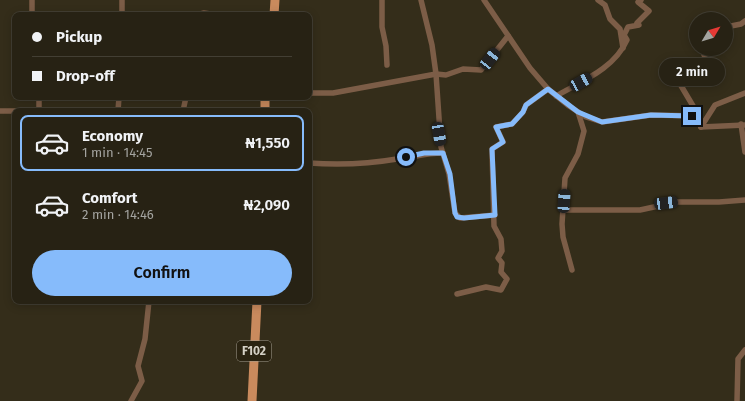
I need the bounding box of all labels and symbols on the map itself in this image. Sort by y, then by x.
north arrow [689,12,733,56]
car [478,46,502,72]
callout: 2 min [659,58,725,86]
car [568,71,594,93]
route end [683,107,701,125]
car [431,121,447,147]
route start [397,148,415,166]
car [557,189,571,213]
car [653,196,679,210]
road number: F102 [237,341,271,361]

